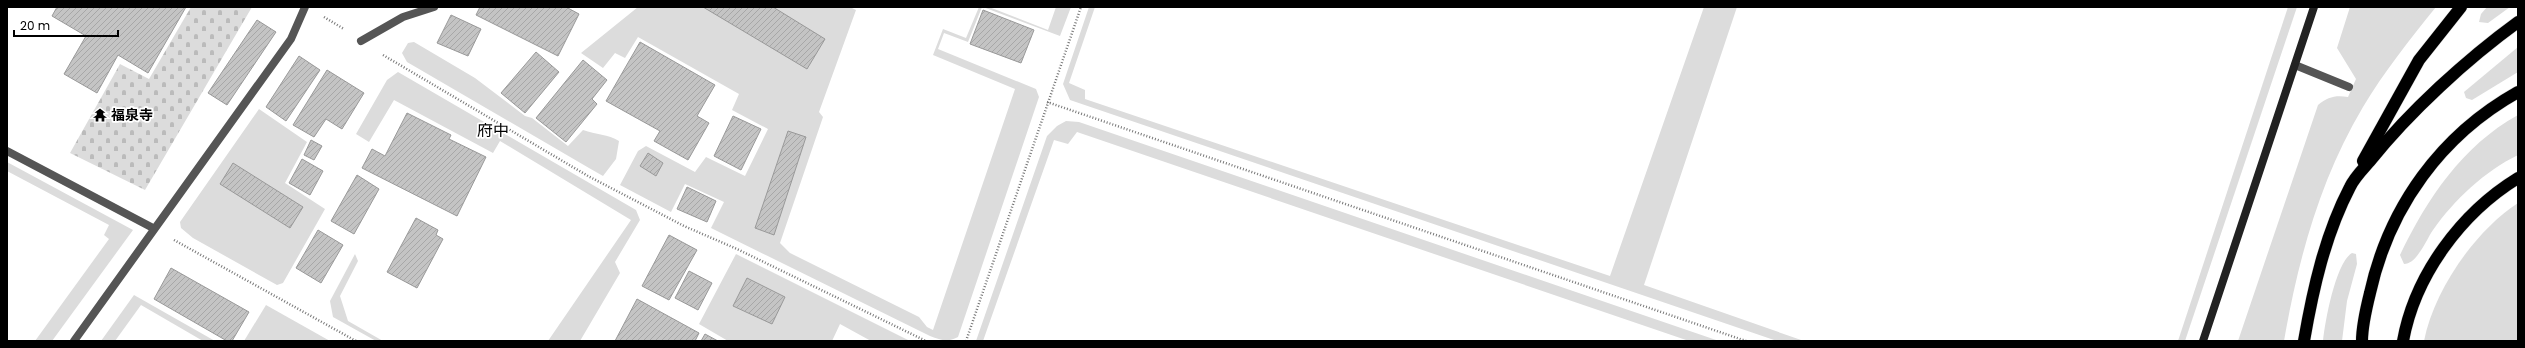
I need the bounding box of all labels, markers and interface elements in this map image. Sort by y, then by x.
scale bar [14,12,118,38]
text: 20 m [20,17,50,34]
place label: 福泉寺 [111,105,153,125]
temple icon: 福泉寺 [92,107,108,123]
district label: 府中 [477,119,509,142]

